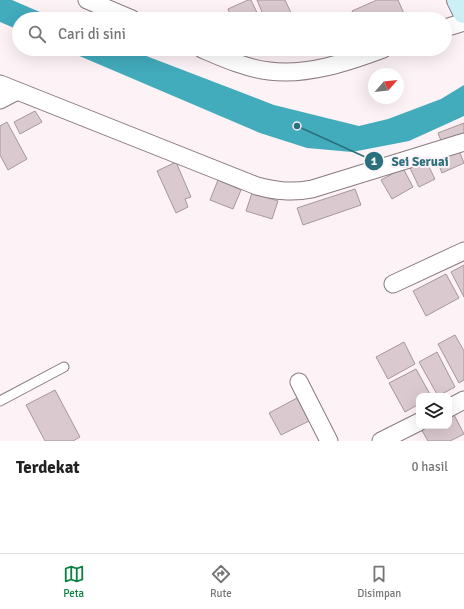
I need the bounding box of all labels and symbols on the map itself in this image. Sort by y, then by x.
north arrow [368,68,404,104]
callout: Sei Seruai [364,149,457,174]
text: 1 [371,154,378,169]
text: Sei Seruai [391,154,449,170]

